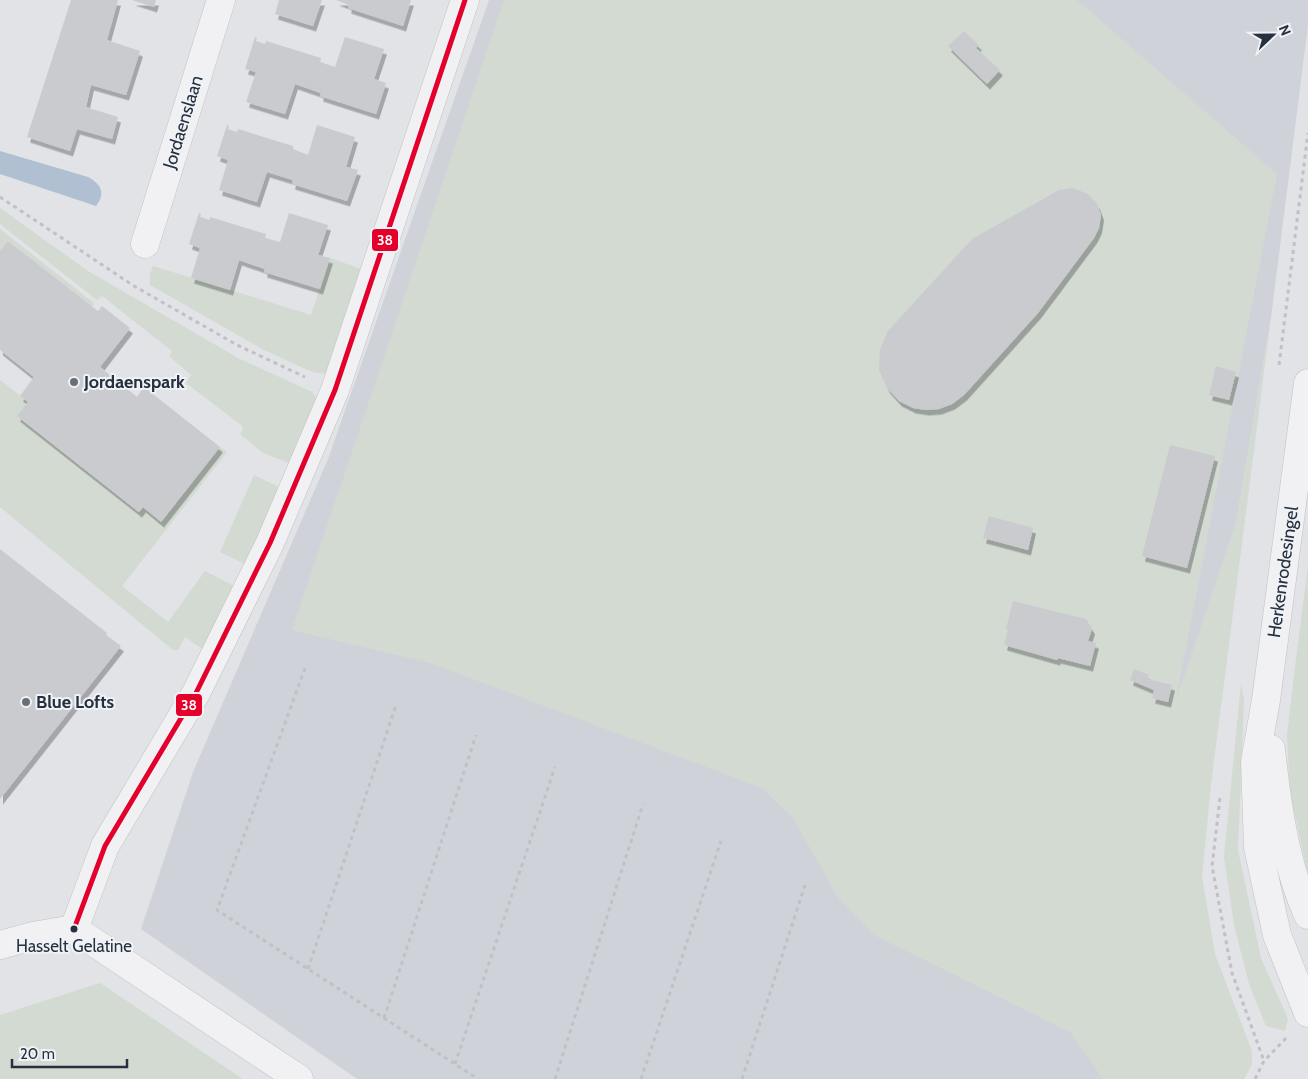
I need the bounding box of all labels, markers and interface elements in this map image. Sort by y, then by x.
north arrow [1248,10,1298,60]
text: N [1275,22,1295,38]
street label: Jordaenslaan [158,73,208,172]
line badge: 38 [371,228,399,252]
text: 38 [377,231,393,249]
place label: Jordaenspark [83,371,185,393]
marker: Jordaenspark [68,376,80,388]
street label: Herkenrodesingel [1263,504,1303,639]
place label: Blue Lofts [36,691,114,713]
line badge: 38 [175,693,203,717]
marker: Blue Lofts [20,696,32,708]
text: 38 [181,696,197,714]
marker: Hasselt Gelatine [69,924,79,934]
place label: Hasselt Gelatine [16,936,132,956]
scale bar [12,1036,128,1068]
text: 20 m [20,1045,55,1063]

